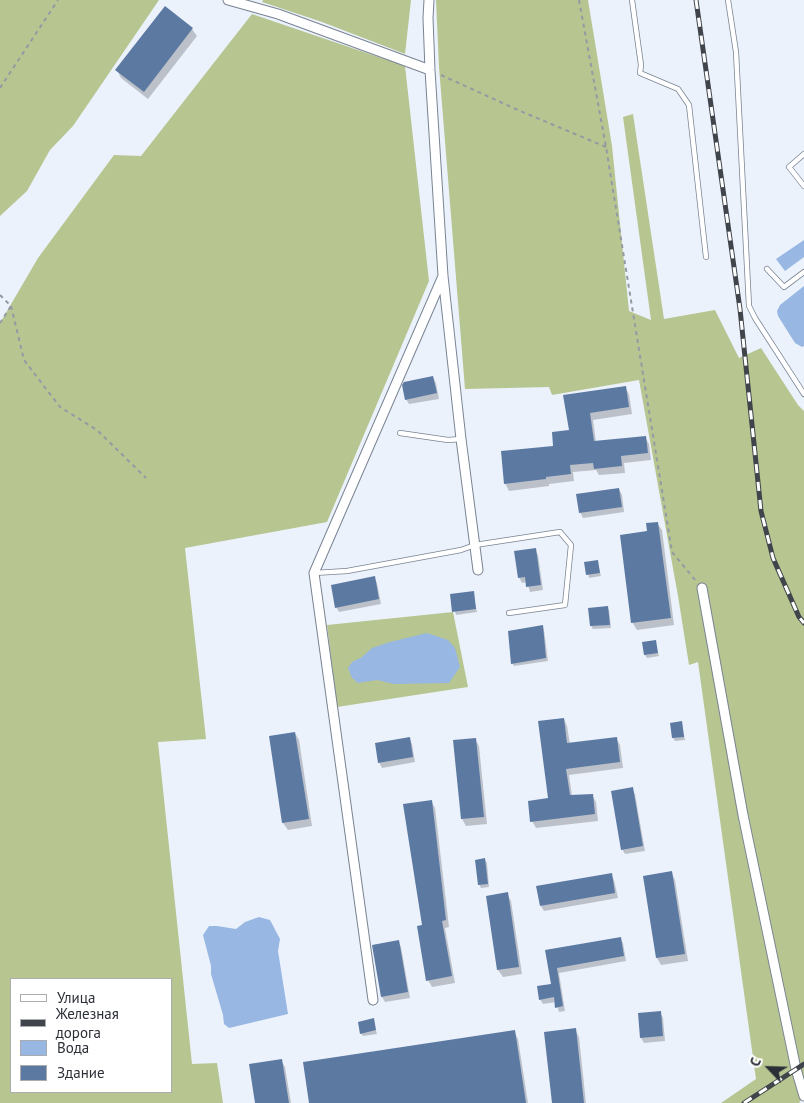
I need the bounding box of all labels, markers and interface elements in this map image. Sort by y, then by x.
legend [10,978,172,1093]
text: Улица [57,988,95,1007]
text: Железная дорога [56,1004,119,1042]
text: Вода [57,1038,89,1057]
north arrow [744,1043,794,1093]
text: С [745,1055,765,1069]
text: Здание [57,1063,105,1082]

